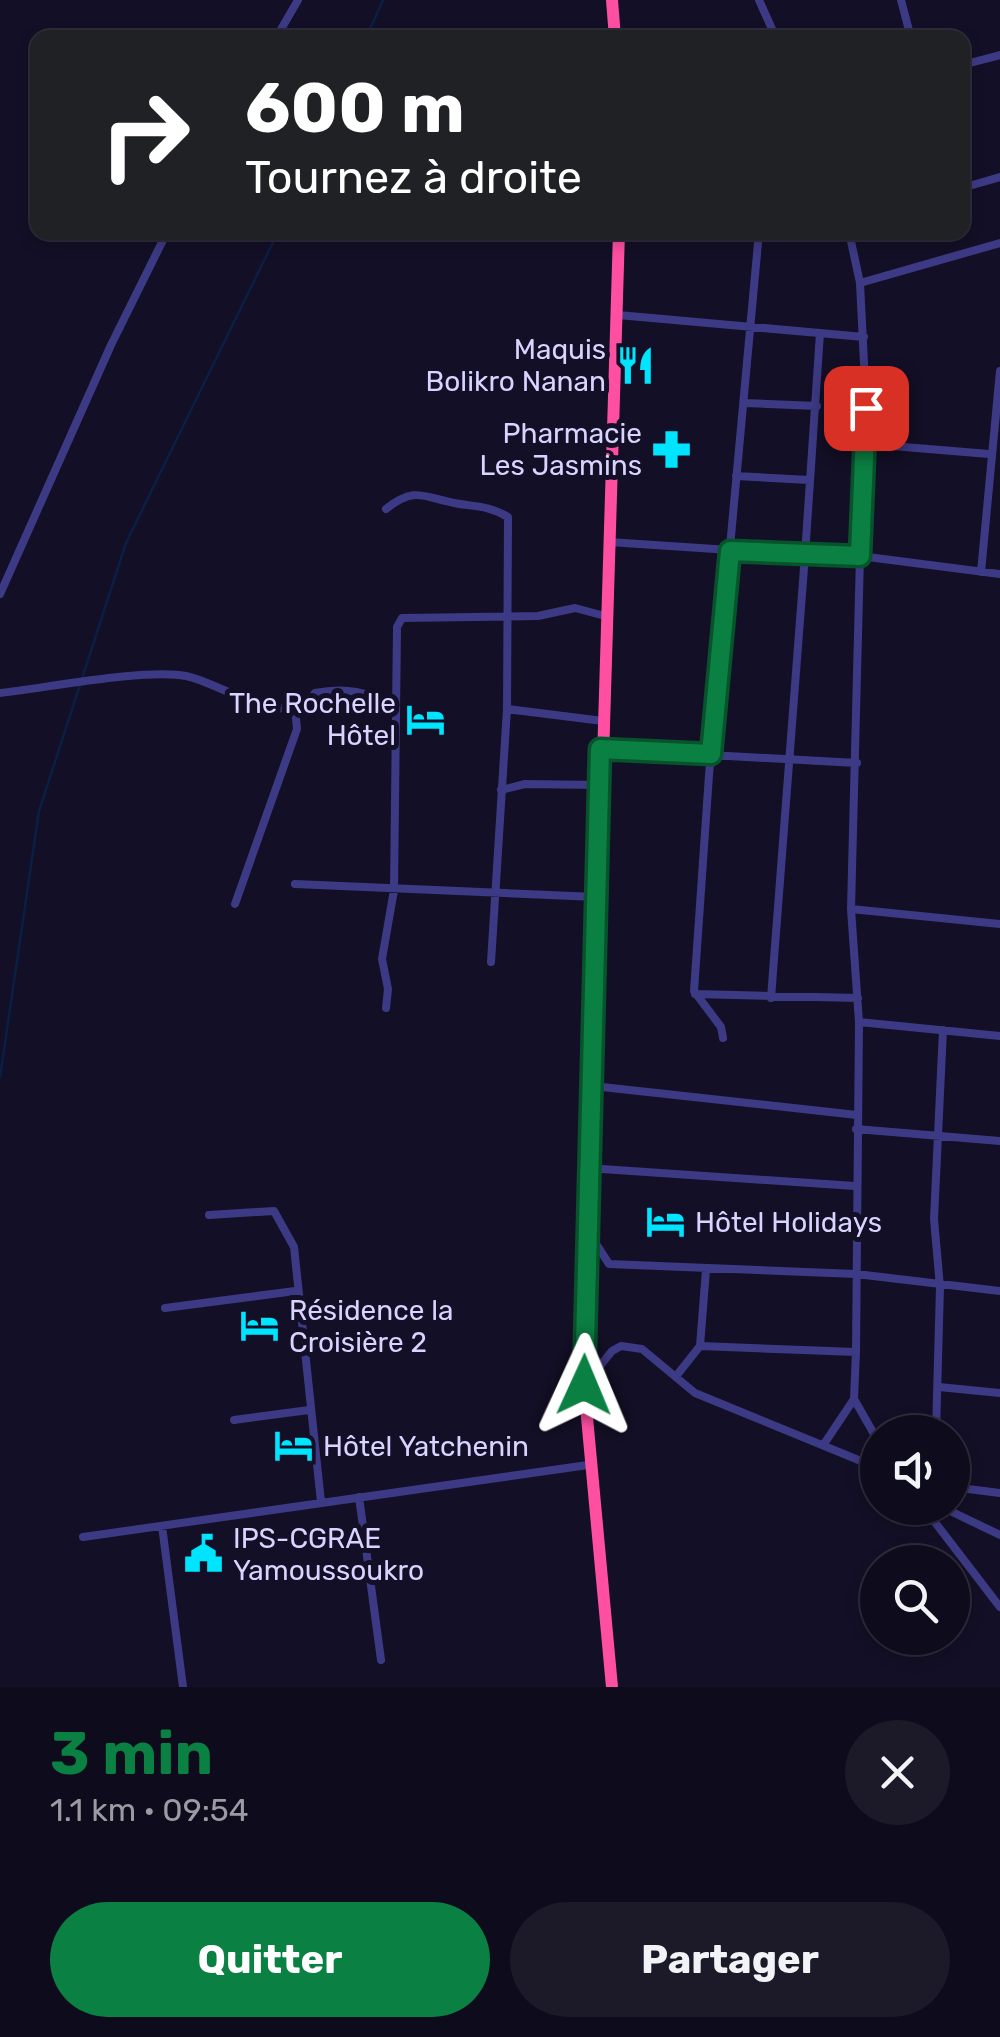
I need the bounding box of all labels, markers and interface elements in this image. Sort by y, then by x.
text: 600 m [245,67,465,150]
icon: right [80,70,210,200]
text: Tournez à droite [245,151,582,204]
place label: Maquis Bolikro Nanan [426,333,606,398]
restaurant icon: Maquis Bolikro Nanan [615,344,657,386]
pin [824,366,909,451]
icon: arrive [839,381,894,436]
place label: Pharmacie Les Jasmins [479,417,642,482]
pharmacy icon: Pharmacie Les Jasmins [651,428,693,470]
place label: The Rochelle Hôtel [229,687,396,752]
hotel icon: The Rochelle Hôtel [405,698,447,740]
hotel icon: Hôtel Holidays [644,1201,686,1243]
place label: Hôtel Holidays [695,1206,882,1239]
place label: Résidence la Croisière 2 [289,1294,453,1359]
hotel icon: Résidence la Croisière 2 [238,1305,280,1347]
position arrow [532,1333,636,1437]
map controls [860,1415,970,1655]
button: sound [860,1415,970,1525]
hotel icon: Hôtel Yatchenin [272,1425,314,1467]
place label: Hôtel Yatchenin [323,1430,529,1463]
place label: IPS-CGRAE Yamoussoukro [233,1522,424,1587]
public building icon: IPS-CGRAE Yamoussoukro [182,1533,224,1575]
button: search [860,1545,970,1655]
text: 3 min [50,1718,213,1789]
button: close [845,1720,950,1825]
text: 1.1 km · 09:54 [50,1791,249,1829]
button: Quitter [50,1902,490,2017]
button: Partager [510,1902,950,2017]

